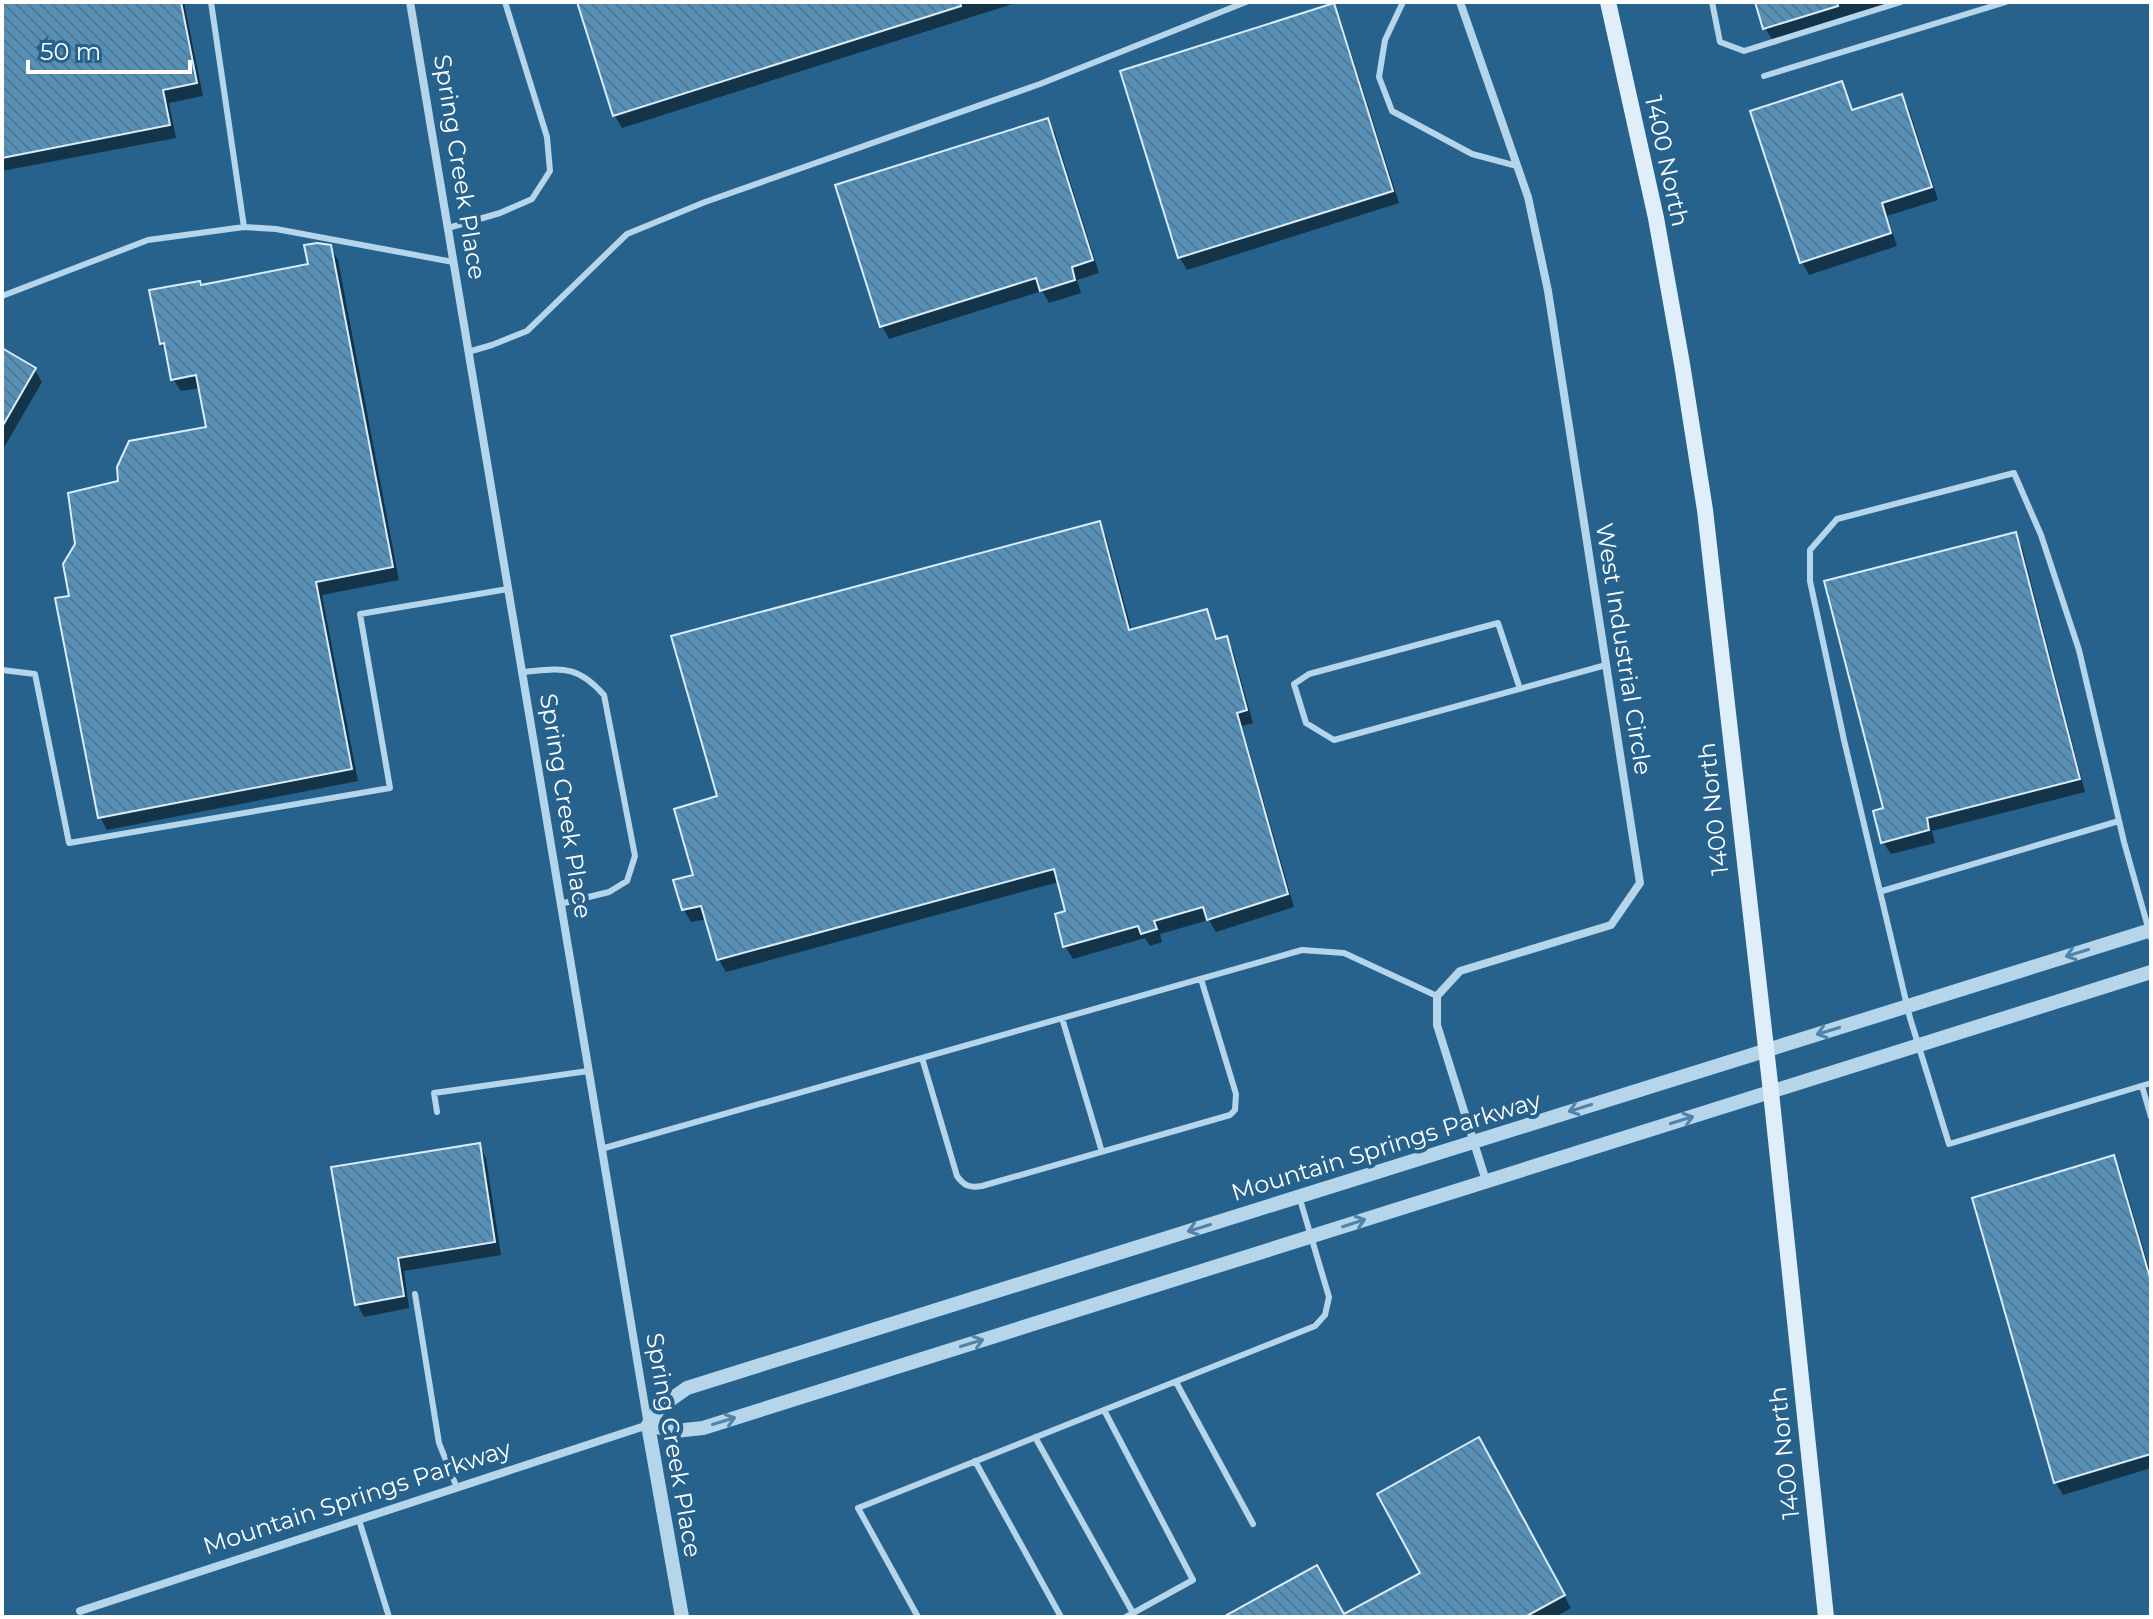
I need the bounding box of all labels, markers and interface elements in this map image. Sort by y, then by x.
scale bar [28,24,190,74]
text: 50 m [40,37,101,66]
street label: Spring Creek Place [428,52,492,282]
street label: 1400 North [1639,93,1695,229]
street label: West Industrial Circle [1590,521,1658,777]
street label: Spring Creek Place [534,691,598,921]
street label: 1400 North [1692,741,1734,877]
one-way arrow [2064,946,2090,961]
one-way arrow [1816,1024,1841,1039]
street label: Mountain Springs Parkway [1228,1085,1544,1207]
one-way arrow [1568,1102,1593,1117]
one-way arrow [1668,1112,1694,1127]
one-way arrow [1340,1215,1366,1230]
one-way arrow [1186,1221,1212,1236]
street label: Spring Creek Place [640,1330,708,1560]
one-way arrow [959,1335,984,1349]
street label: 1400 North [1763,1385,1805,1521]
one-way arrow [711,1413,736,1427]
street label: Mountain Springs Parkway [199,1433,515,1561]

